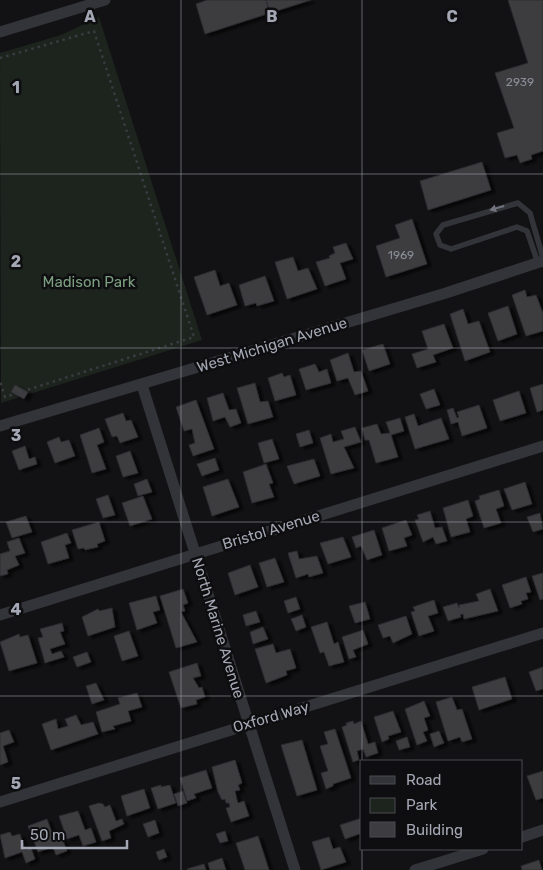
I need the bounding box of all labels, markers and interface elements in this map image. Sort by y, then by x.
text: A [84,7,96,26]
text: B [266,7,278,26]
text: C [446,7,458,26]
house number: 2939 [506,75,534,89]
text: 1 [12,78,20,97]
one-way arrow [489,204,504,212]
house number: 1969 [388,248,414,262]
text: 2 [11,252,21,271]
park label: Madison Park [43,273,136,291]
street label: West Michigan Avenue [195,314,349,376]
text: 3 [11,426,21,445]
street label: Bristol Avenue [220,507,322,553]
street label: North Marine Avenue [188,555,248,701]
text: 4 [11,600,22,619]
street label: Oxford Way [231,698,311,736]
legend [360,760,523,850]
text: Road [406,771,442,789]
text: 5 [11,774,21,793]
text: Park [406,796,437,814]
scale bar [22,818,128,850]
text: Building [406,821,463,839]
text: 50 m [30,826,65,844]

